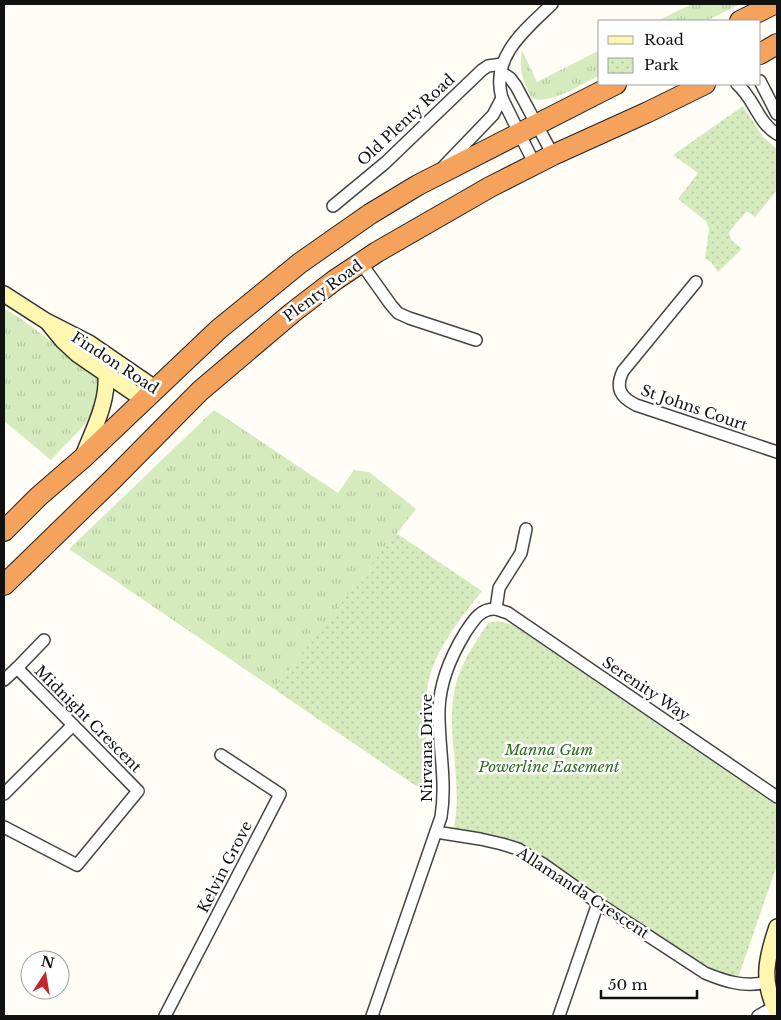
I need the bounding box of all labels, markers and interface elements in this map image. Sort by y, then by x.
legend [598,20,761,85]
text: Road [644,30,684,49]
text: Park [644,55,680,74]
street label: Old Plenty Road [353,70,458,170]
street label: Plenty Road [279,256,366,326]
street label: Findon Road [68,327,162,398]
street label: St Johns Court [638,380,750,435]
street label: Serenity Way [599,652,694,725]
street label: Midnight Crescent [31,661,146,776]
street label: Nirvana Drive [417,694,436,802]
park label: Manna Gum Powerline Easement [477,740,620,776]
street label: Kelvin Grove [193,818,256,916]
street label: Allamanda Crescent [513,842,653,943]
north arrow [20,950,70,1000]
text: N [39,952,56,972]
scale bar [601,968,697,1000]
text: 50 m [608,975,648,994]

